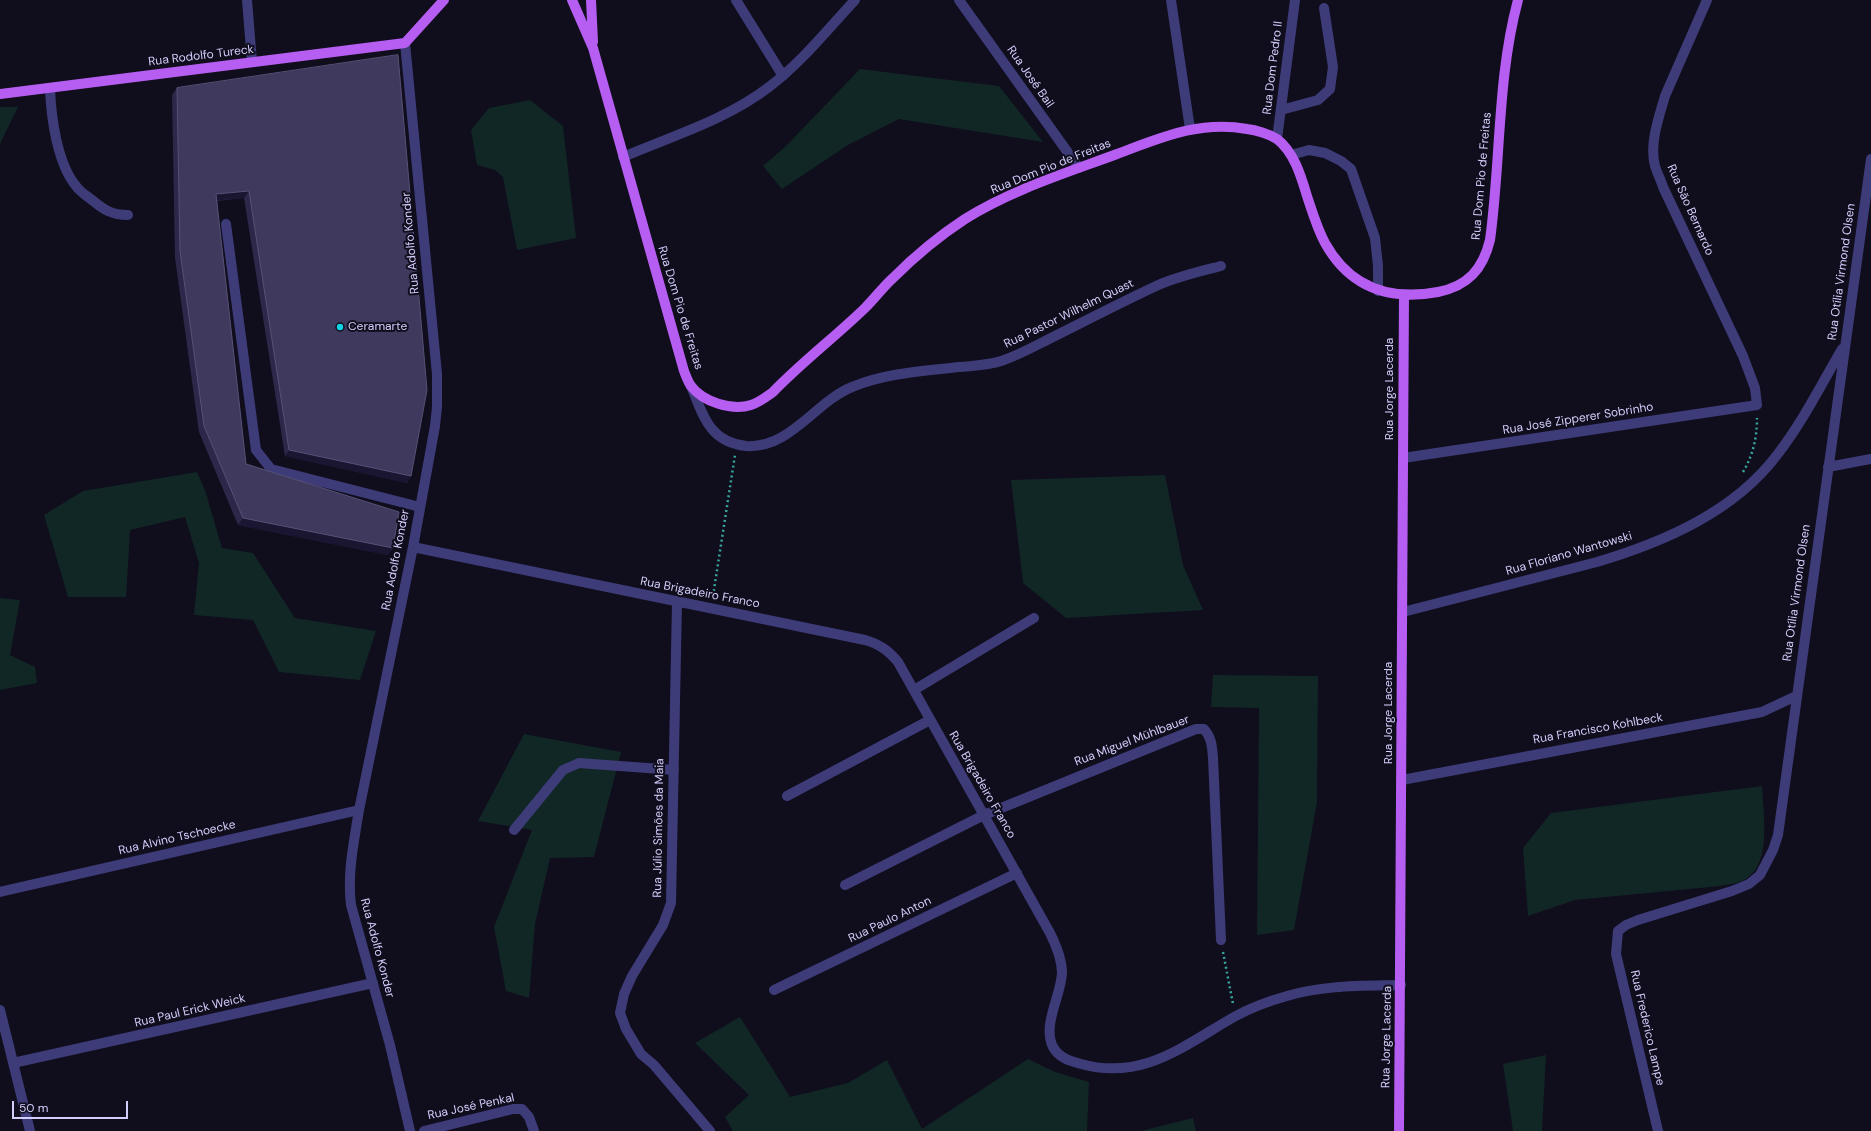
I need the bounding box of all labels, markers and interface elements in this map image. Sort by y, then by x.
street label: Rua Dom Pedro II [1260,20,1286,116]
street label: Rua Rodolfo Tureck [148,42,254,70]
street label: Rua José Bail [1003,43,1057,111]
street label: Rua Dom Pio de Freitas [1469,111,1495,241]
street label: Rua Dom Pio de Freitas [989,136,1113,198]
street label: Rua São Bernardo [1663,162,1717,258]
street label: Rua Adolfo Konder [399,191,423,295]
street label: Rua Otília Virmond Olsen [1825,203,1859,341]
street label: Rua Dom Pio de Freitas [654,245,706,371]
street label: Rua Pastor Wilhelm Quast [1002,276,1136,352]
place label: Ceramarte [348,320,407,334]
marker: Ceramarte [335,322,345,332]
street label: Rua Jorge Lacerda [1383,338,1397,440]
street label: Rua José Zipperer Sobrinho [1502,400,1654,438]
street label: Rua Adolfo Konder [379,508,413,612]
street label: Rua Otília Virmond Olsen [1780,524,1814,662]
street label: Rua Floriano Wantowski [1504,529,1634,579]
street label: Rua Brigadeiro Franco [639,574,761,612]
street label: Rua Jorge Lacerda [1382,662,1396,764]
street label: Rua Francisco Kohlbeck [1532,710,1664,748]
street label: Rua Miguel Mühlbauer [1073,712,1191,770]
street label: Rua Brigadeiro Franco [945,729,1019,841]
street label: Rua Júlio Simões da Maia [651,758,667,898]
street label: Rua Alvino Tschoecke [117,818,237,858]
street label: Rua Paulo Anton [846,894,934,946]
street label: Rua Adolfo Konder [357,897,397,999]
street label: Rua Frederico Lampe [1627,969,1667,1087]
street label: Rua Jorge Lacerda [1379,986,1395,1088]
street label: Rua Paul Erick Weick [133,991,247,1031]
street label: Rua José Penkal [426,1091,516,1123]
scale bar [14,1093,130,1119]
text: 50 m [19,1100,48,1116]

